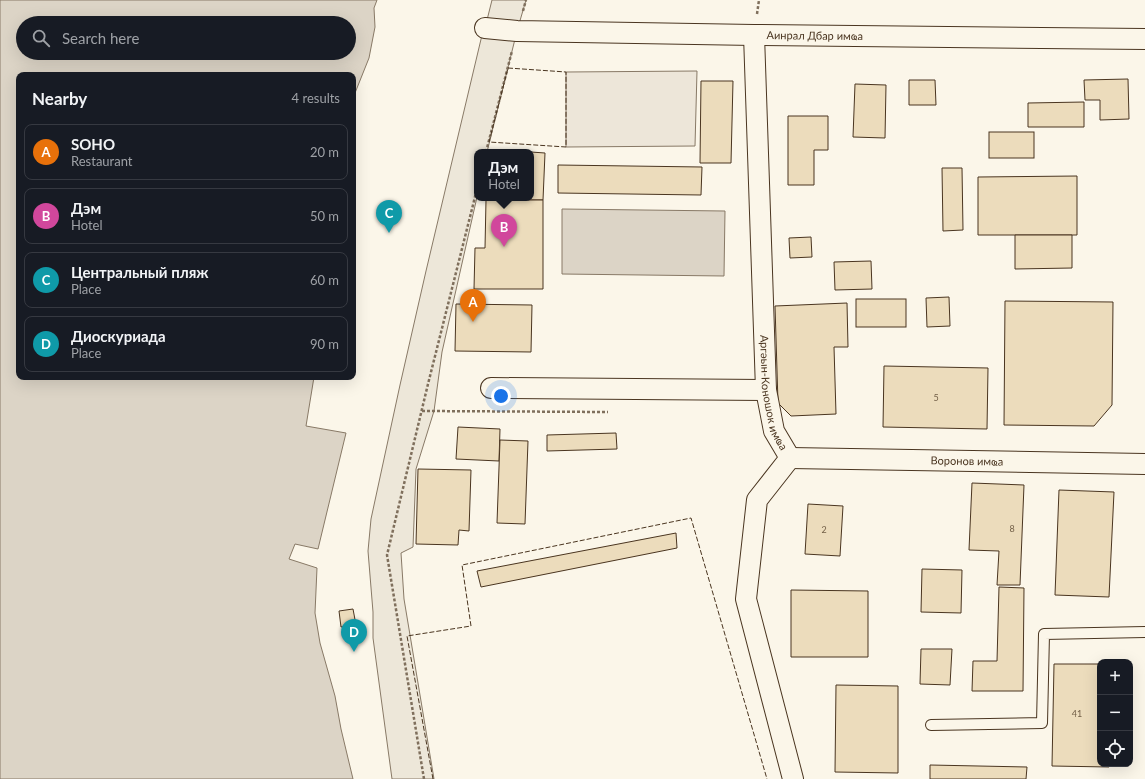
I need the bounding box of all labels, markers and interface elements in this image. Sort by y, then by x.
search box [16,16,356,60]
icon: search [30,27,52,49]
street label: Аинрал Дбар имҩа [767,28,863,42]
text: Search here [62,29,139,47]
text: Nearby [32,88,87,109]
text: 4 results [292,90,340,106]
text: SOHO [71,135,115,153]
text: A [41,144,51,160]
text: 20 m [310,144,339,160]
popup [474,149,534,201]
text: Restaurant [71,153,133,169]
text: Дэм [488,158,518,176]
text: Hotel [488,176,520,192]
text: Дэм [71,199,101,217]
pin: C [376,200,402,233]
text: B [42,208,50,224]
text: 50 m [310,208,339,224]
pin: B [491,214,517,247]
text: Hotel [71,217,103,233]
text: Центральный пляж [71,263,209,281]
text: C [42,272,50,288]
text: 60 m [310,272,339,288]
text: Place [71,281,101,297]
pin: A [460,289,486,322]
text: Диоскуриада [71,327,166,345]
street label: Аргәын-Коношок имҩа [758,335,791,452]
text: D [41,336,51,352]
text: 90 m [310,336,339,352]
text: Place [71,345,101,361]
your location [491,386,511,406]
house number: 5 [933,392,939,403]
street label: Воронов имҩа [930,453,1003,468]
house number: 8 [1009,523,1015,534]
house number: 2 [821,524,827,535]
pin: D [341,619,367,652]
map controls [1097,659,1133,767]
button: + [1097,659,1133,695]
button: − [1097,695,1133,731]
house number: 41 [1072,708,1082,719]
button: locate [1097,731,1133,767]

